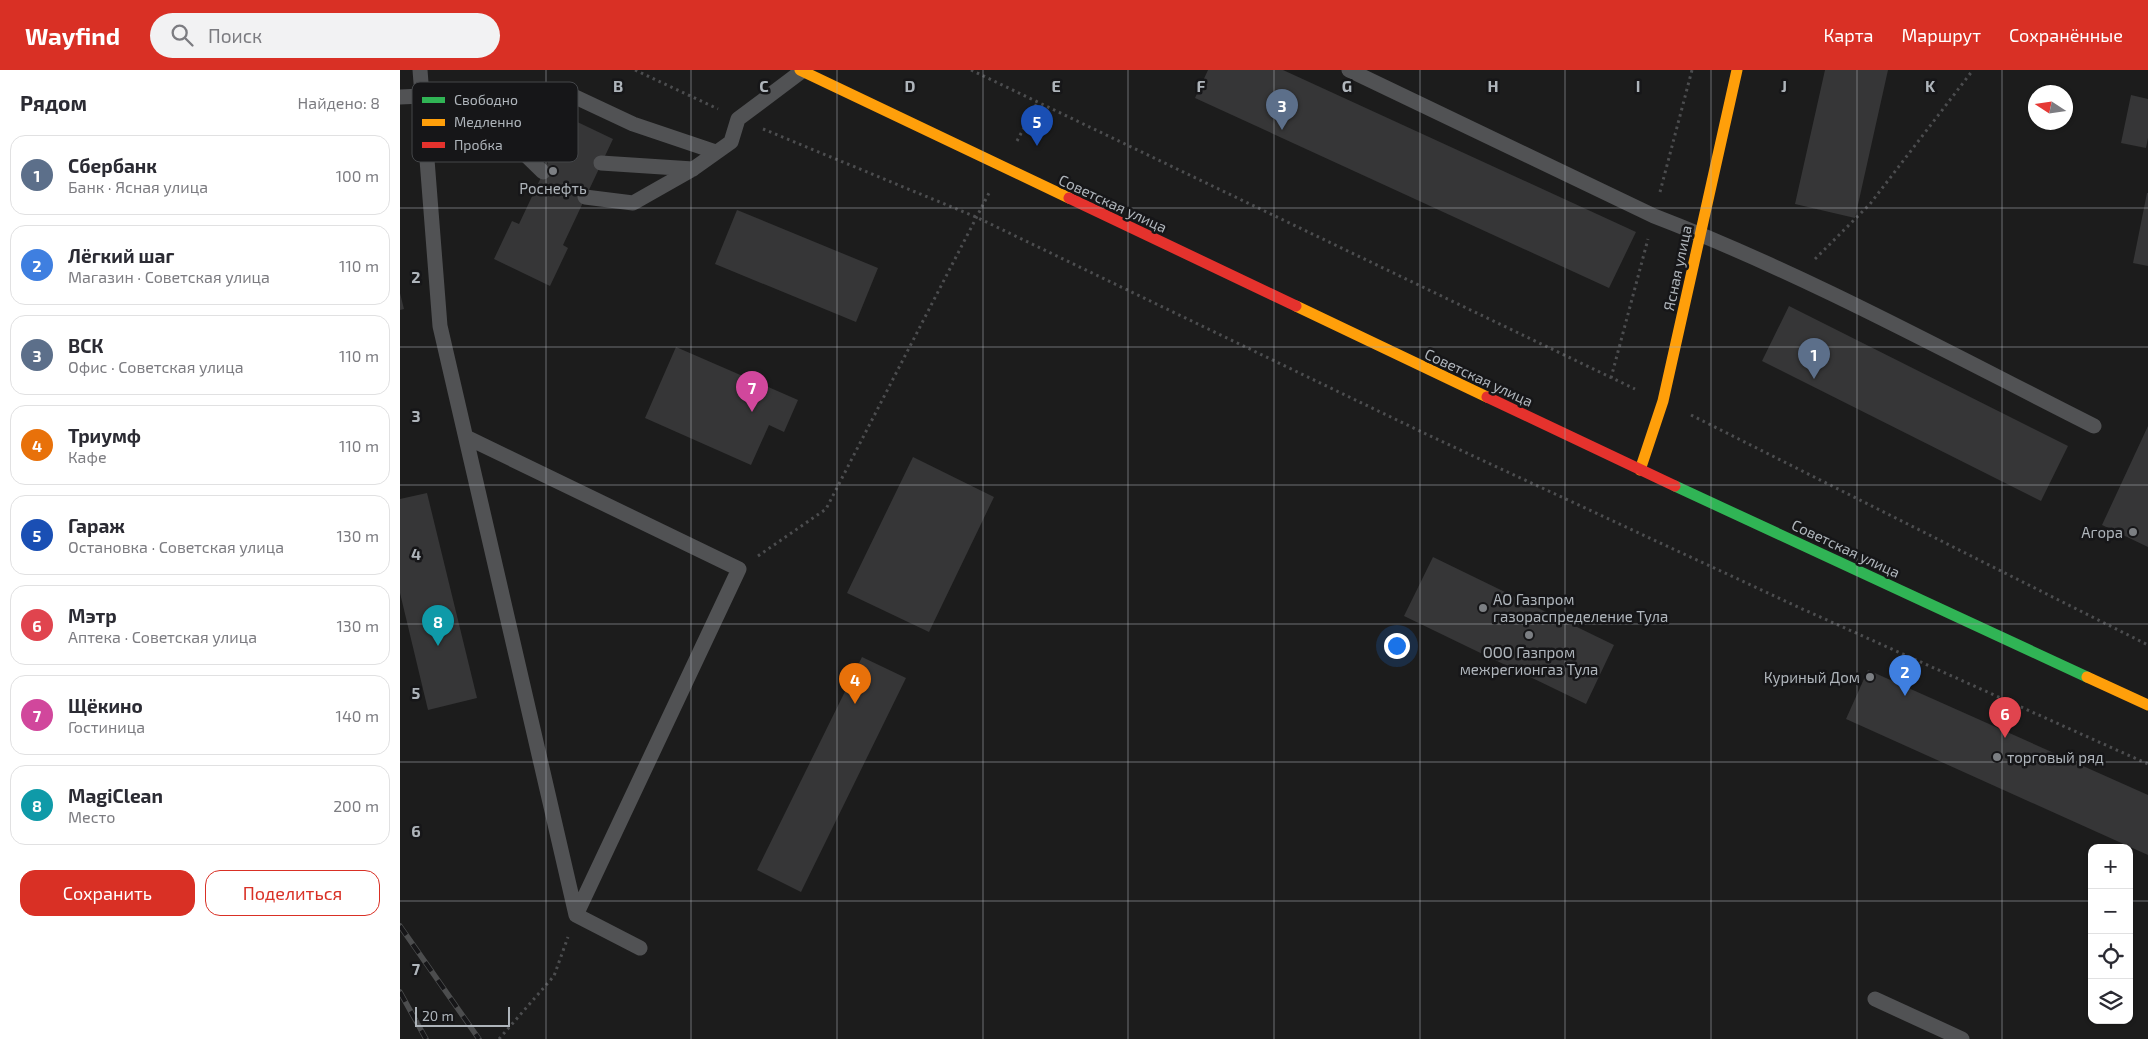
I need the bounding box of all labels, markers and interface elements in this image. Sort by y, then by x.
search box [150,13,500,58]
text: Wayfind [25,21,120,50]
icon: search [168,21,196,49]
text: Поиск [208,24,262,47]
text: Карта [1823,24,1873,46]
text: Маршрут [1901,24,1981,46]
text: Сохранённые [2009,24,2123,46]
text: B [613,76,623,95]
text: C [759,76,769,95]
text: D [905,76,916,95]
text: E [1051,76,1061,95]
text: F [1197,76,1206,95]
text: G [1342,76,1352,95]
text: H [1487,76,1499,95]
text: I [1636,76,1640,95]
text: J [1781,76,1787,95]
text: K [1925,76,1936,95]
legend [412,82,578,162]
north arrow [2028,85,2073,130]
pin: 3 [1266,89,1298,130]
text: Рядом [20,90,87,115]
text: Свободно [454,91,518,108]
text: Найдено: 8 [298,93,380,112]
pin: 5 [1021,105,1053,146]
text: Медленно [454,113,522,130]
text: Пробка [454,136,503,153]
text: Сбербанк [68,154,157,177]
marker: Роснефть [547,165,559,177]
text: 1 [34,166,40,185]
text: 100 m [336,166,379,185]
street label: Советская улица [1056,170,1170,237]
text: Банк · Ясная улица [68,177,208,196]
place label: Роснефть [519,179,587,197]
street label: Ясная улица [1659,224,1696,313]
text: Лёгкий шаг [68,244,174,267]
text: 2 [32,256,42,275]
text: 110 m [339,256,379,275]
text: Магазин · Советская улица [68,267,270,286]
text: 2 [411,267,421,286]
text: ВСК [68,334,104,357]
pin: 1 [1798,338,1830,379]
street label: Советская улица [1422,344,1536,411]
text: 3 [32,346,42,365]
text: 110 m [339,346,379,365]
text: Офис · Советская улица [68,357,244,376]
pin: 7 [736,371,768,412]
text: 3 [411,406,421,425]
text: Триумф [68,424,141,447]
text: 4 [32,436,42,455]
text: 110 m [339,436,379,455]
text: Кафе [68,447,107,466]
text: Гараж [68,514,125,537]
street label: Советская улица [1789,515,1903,582]
place label: Агора [2081,523,2123,541]
text: 5 [33,526,41,545]
text: 130 m [337,526,379,545]
marker: Агора [2127,526,2139,538]
text: Остановка · Советская улица [68,537,284,556]
text: 4 [411,544,421,563]
place label: АО Газпром газораспределение Тула [1493,590,1668,626]
marker: АО Газпром газораспределение Тула [1477,602,1489,614]
text: Мэтр [68,604,117,627]
pin: 8 [422,605,454,646]
text: 6 [32,616,42,635]
text: 130 m [337,616,379,635]
text: Аптека · Советская улица [68,627,257,646]
marker: ООО Газпром межрегионгаз Тула [1523,629,1535,641]
your location [1384,633,1410,659]
place label: ООО Газпром межрегионгаз Тула [1460,643,1598,679]
pin: 2 [1889,655,1921,696]
pin: 4 [839,663,871,704]
place label: Куриный Дом [1764,668,1860,687]
marker: Куриный Дом [1864,671,1876,683]
text: 5 [412,683,421,702]
text: Щёкино [68,694,143,717]
pin: 6 [1989,697,2021,738]
text: 7 [33,706,41,725]
text: 140 m [336,706,379,725]
text: Гостиница [68,717,145,736]
place label: торговый ряд [2007,748,2104,766]
marker: торговый ряд [1991,751,2003,763]
text: MagiClean [68,784,163,807]
text: 8 [32,796,42,815]
text: 200 m [333,796,379,815]
text: Место [68,807,115,826]
text: 6 [411,821,421,840]
map controls [2088,844,2133,1024]
button: + [2088,844,2133,889]
button: Сохранить [20,870,195,916]
button: Поделиться [205,870,380,916]
button: − [2088,889,2133,934]
button: locate [2088,934,2133,979]
text: 7 [412,959,421,978]
button: layers [2088,979,2133,1024]
scale bar [415,1004,510,1027]
text: 20 m [422,1007,454,1024]

